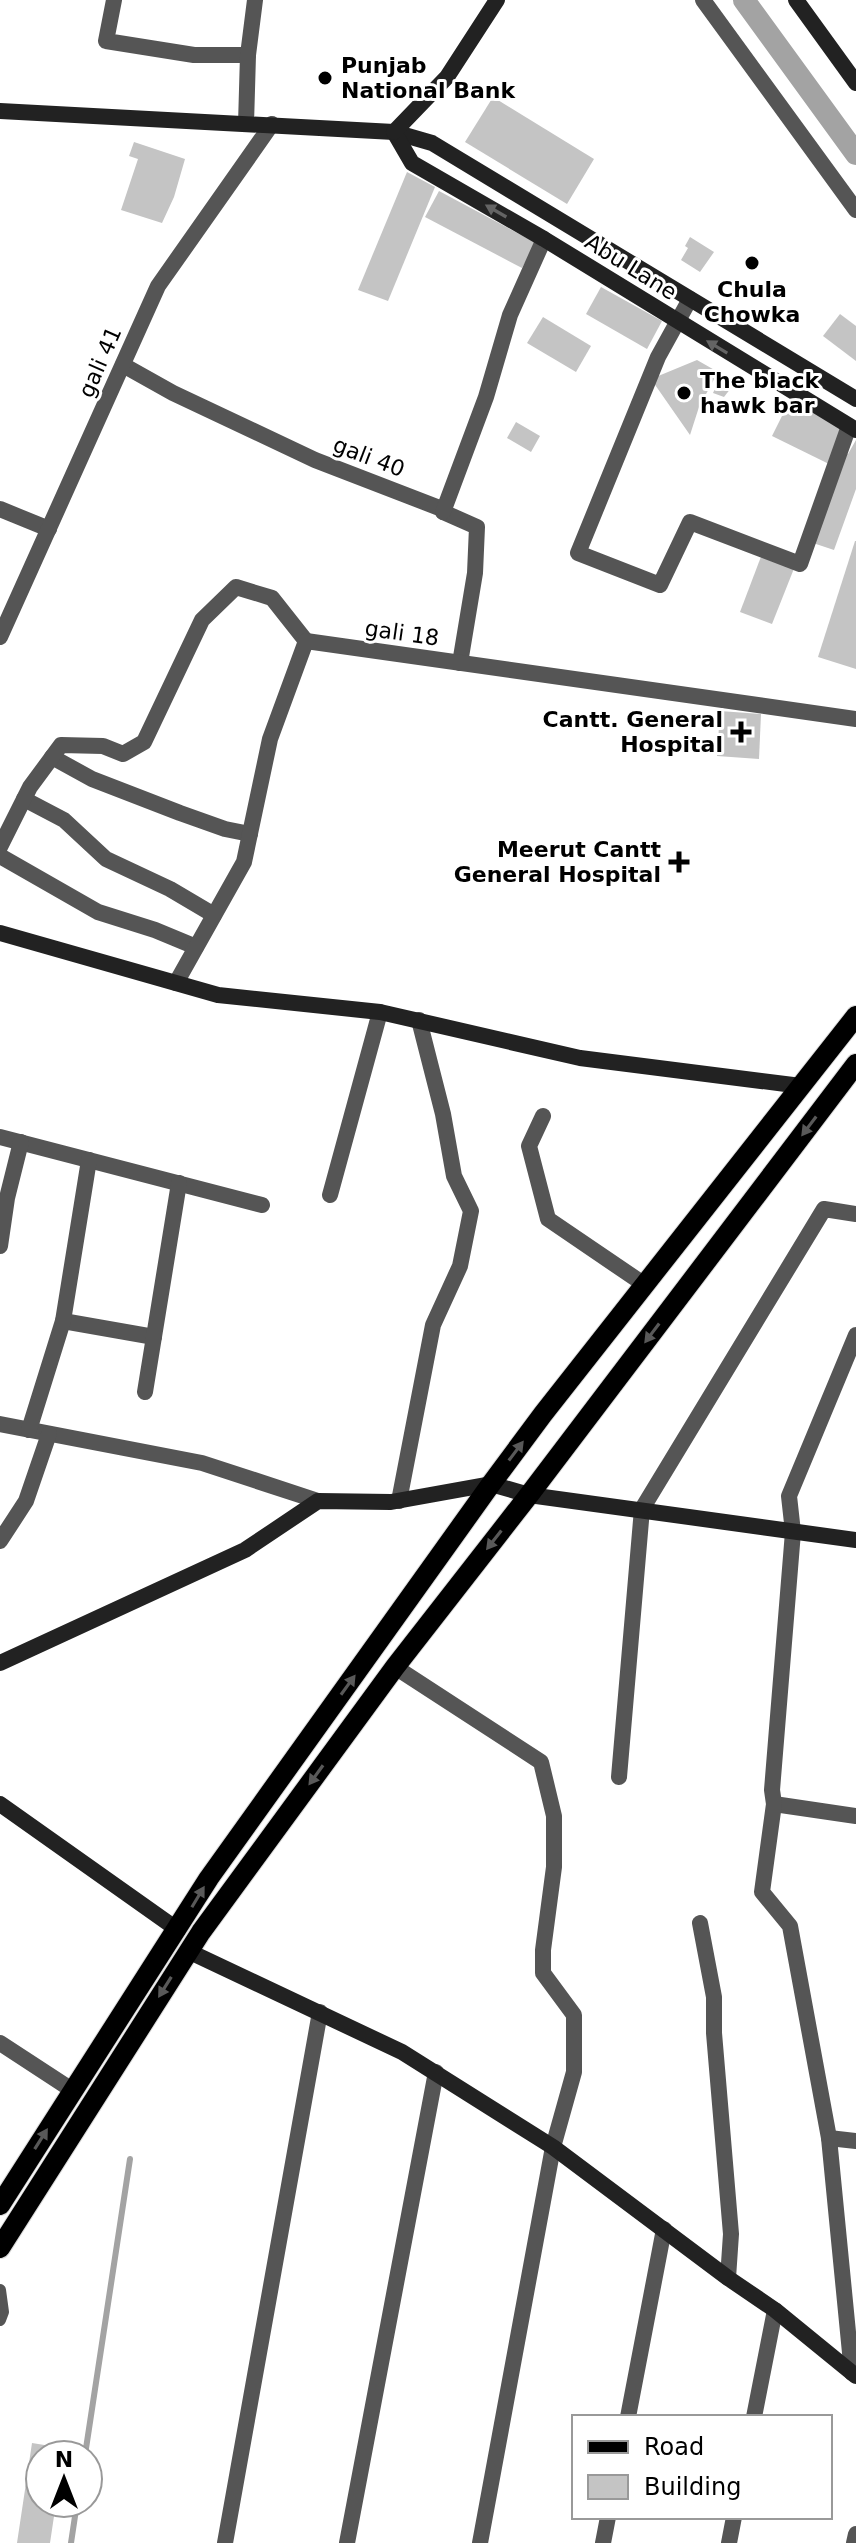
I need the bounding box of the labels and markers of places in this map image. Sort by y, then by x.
place label: Punjab National Bank [341,53,516,103]
marker: Punjab National Bank [316,69,334,87]
marker: Chula Chowka [743,254,761,272]
place label: Chula Chowka [704,277,800,327]
place label: The black hawk bar [700,368,820,418]
marker: The black hawk bar [675,384,693,402]
place label: Cantt. General Hospital [542,707,723,757]
marker: Cantt. General Hospital [730,721,752,743]
place label: Meerut Cantt General Hospital [454,837,661,887]
marker: Meerut Cantt General Hospital [668,851,690,873]

